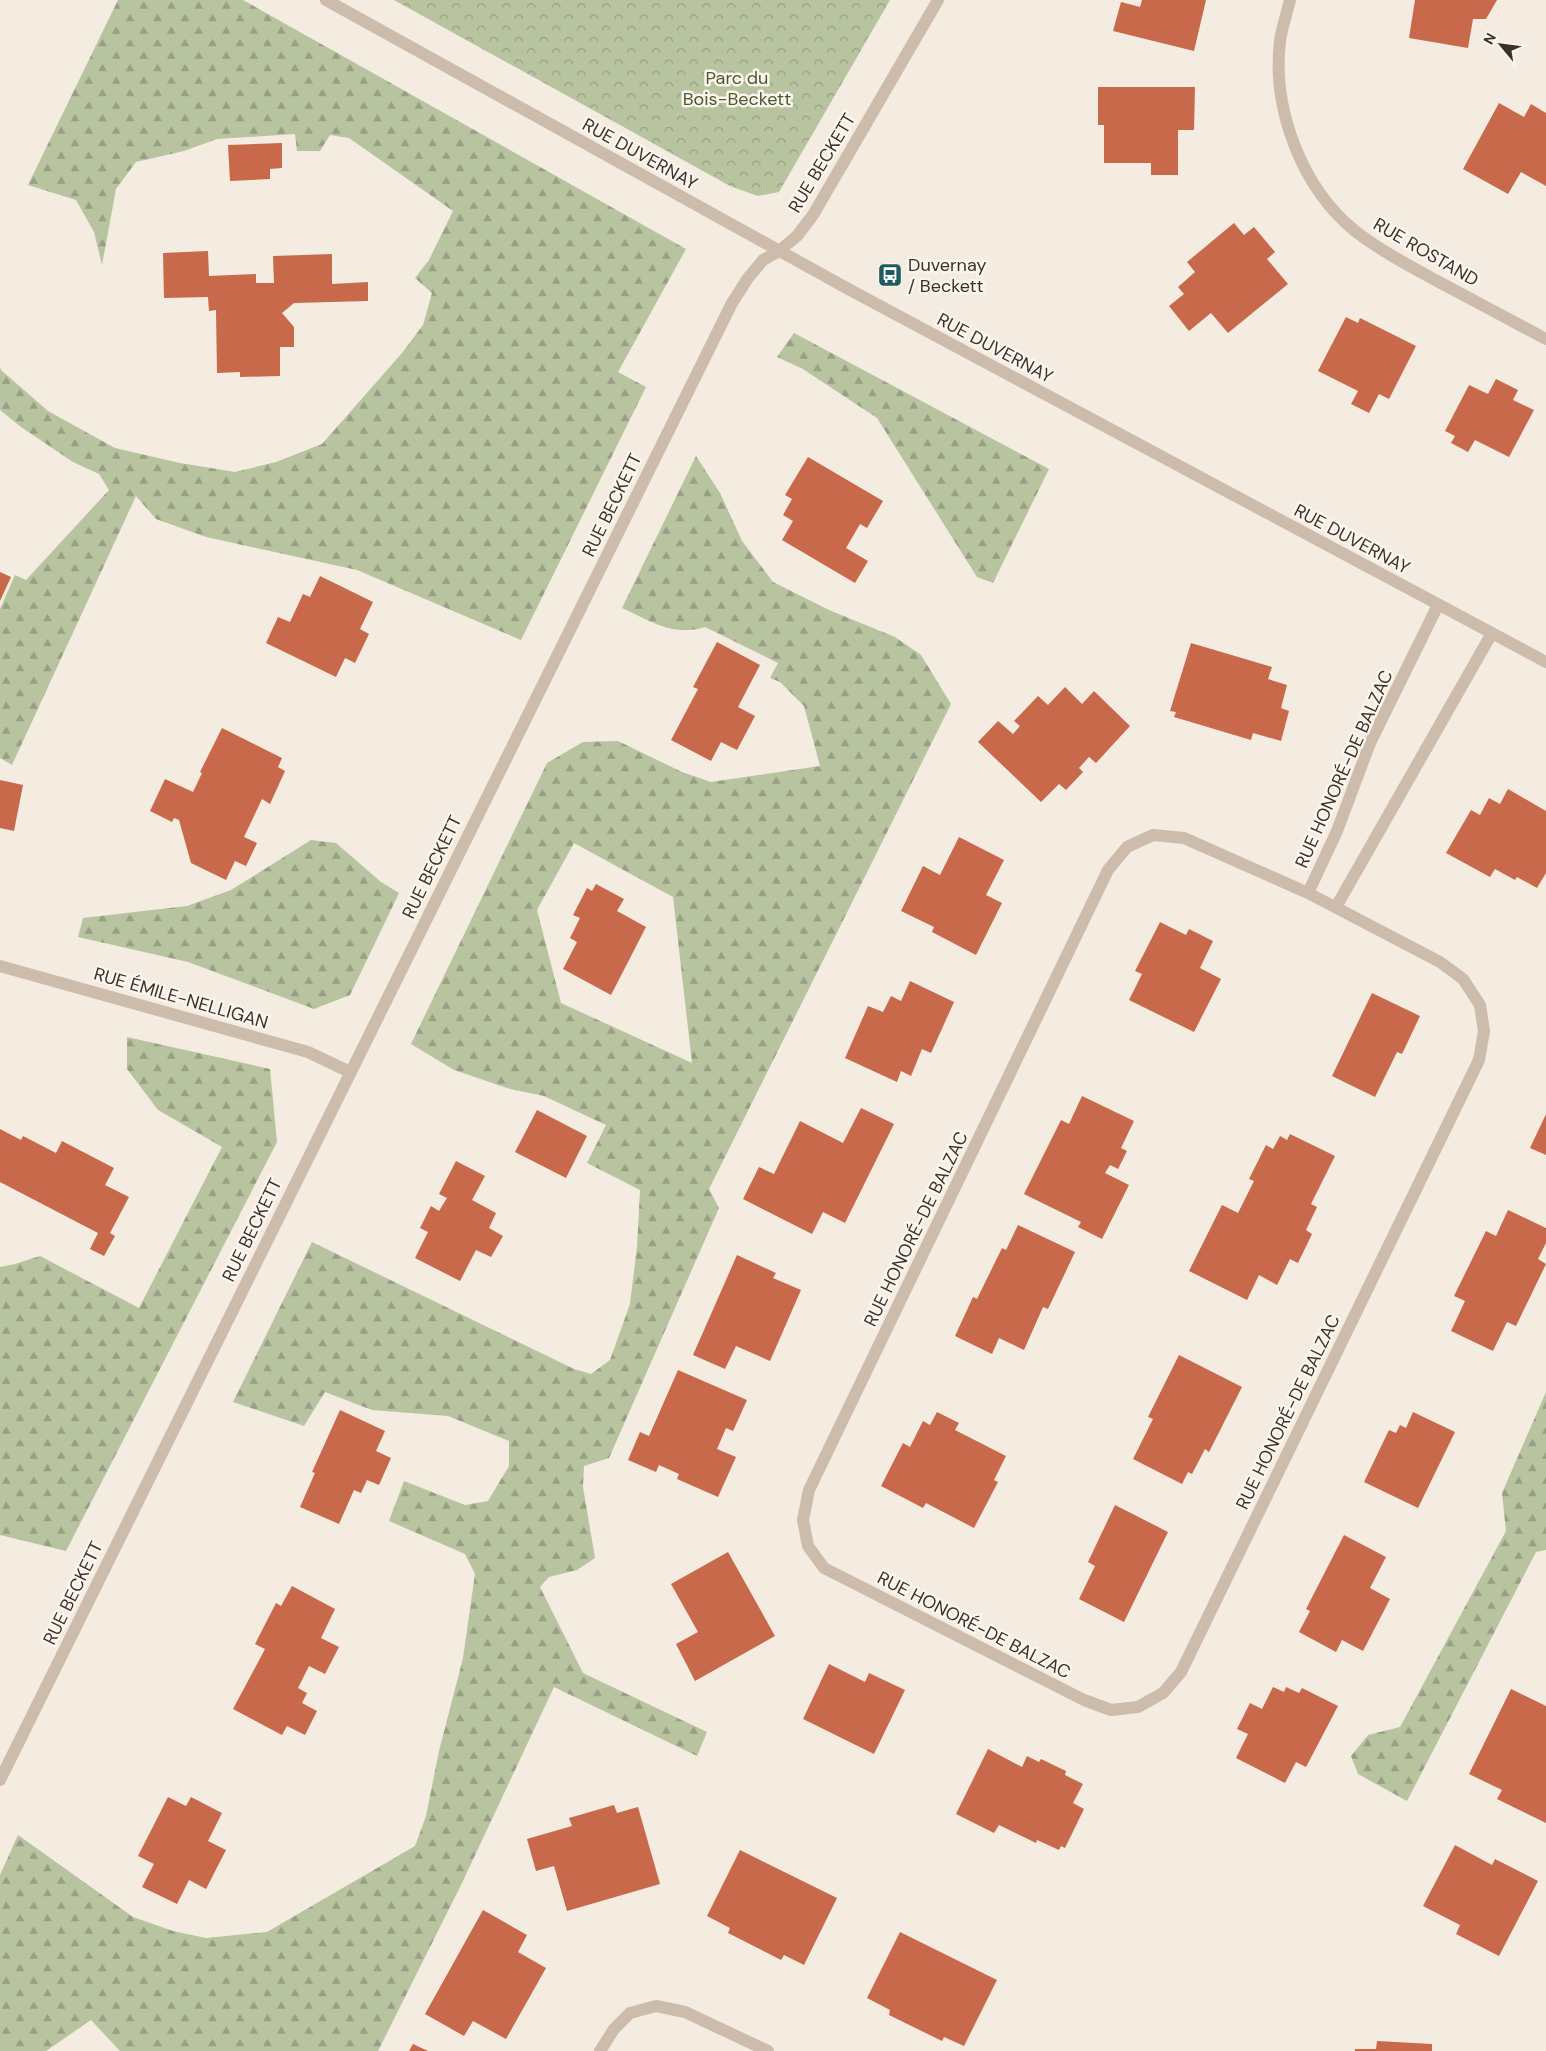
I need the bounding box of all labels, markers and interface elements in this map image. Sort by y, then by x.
north arrow [1476,20,1526,70]
text: N [1479,30,1500,48]
park label: Parc du Bois-Beckett [683,66,791,111]
street label: RUE BECKETT [783,109,861,217]
street label: RUE DUVERNAY [578,112,702,196]
street label: RUE ROSTAND [1369,212,1483,292]
place label: Duvernay / Beckett [908,253,986,298]
bus stop icon: Duvernay / Beckett [877,262,903,288]
street label: RUE DUVERNAY [933,307,1058,389]
street label: RUE BECKETT [577,449,647,561]
street label: RUE DUVERNAY [1290,498,1415,580]
street label: RUE HONORÉ-DE BALZAC [1290,666,1398,872]
street label: RUE BECKETT [397,811,467,923]
street label: RUE ÉMILE-NELLIGAN [91,962,271,1034]
street label: RUE HONORÉ-DE BALZAC [858,1128,974,1330]
street label: RUE BECKETT [217,1174,287,1286]
street label: RUE HONORÉ-DE BALZAC [1230,1311,1346,1513]
street label: RUE BECKETT [38,1537,108,1649]
street label: RUE HONORÉ-DE BALZAC [873,1566,1075,1684]

